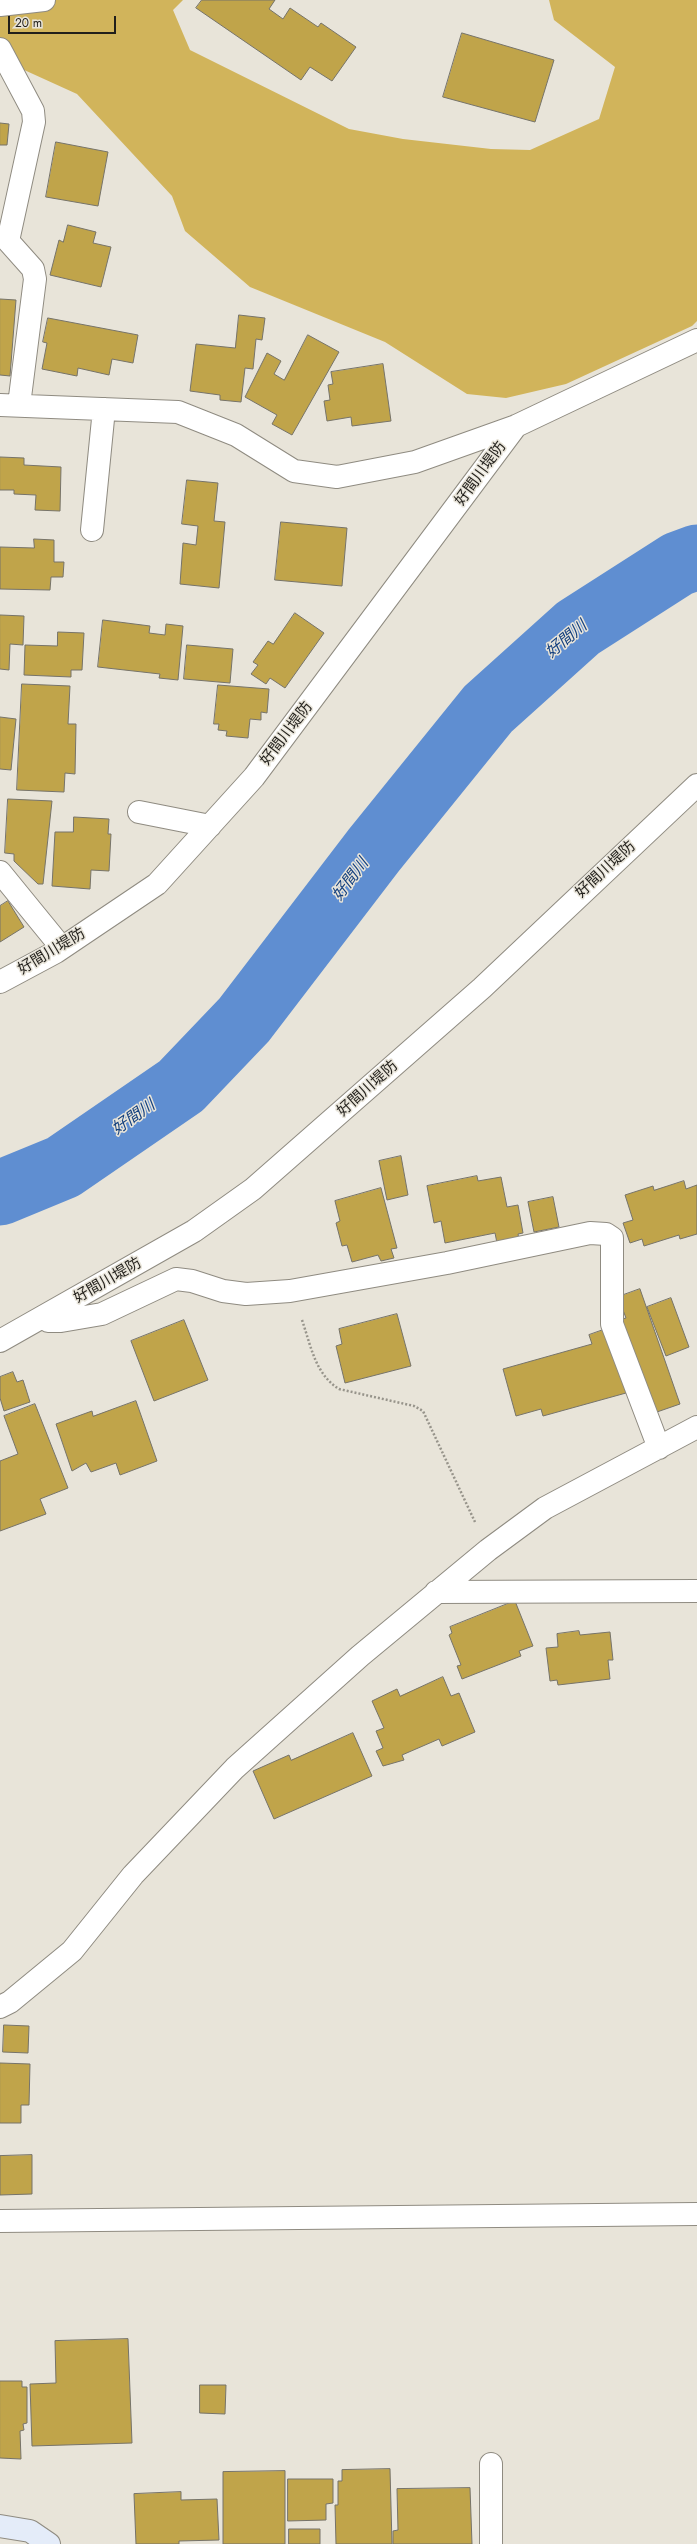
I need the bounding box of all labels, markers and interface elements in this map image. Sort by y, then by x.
scale bar [10,8,118,34]
text: 20 m [15,14,42,32]
street label: 好間川堤防 [452,438,510,510]
water label: 好間川 [542,617,592,663]
street label: 好間川堤防 [257,699,317,769]
street label: 好間川堤防 [572,838,640,902]
water label: 好間川 [329,855,373,905]
street label: 好間川堤防 [15,925,89,979]
street label: 好間川堤防 [334,1057,402,1121]
water label: 好間川 [109,1096,159,1140]
street label: 好間川堤防 [71,1254,145,1308]

